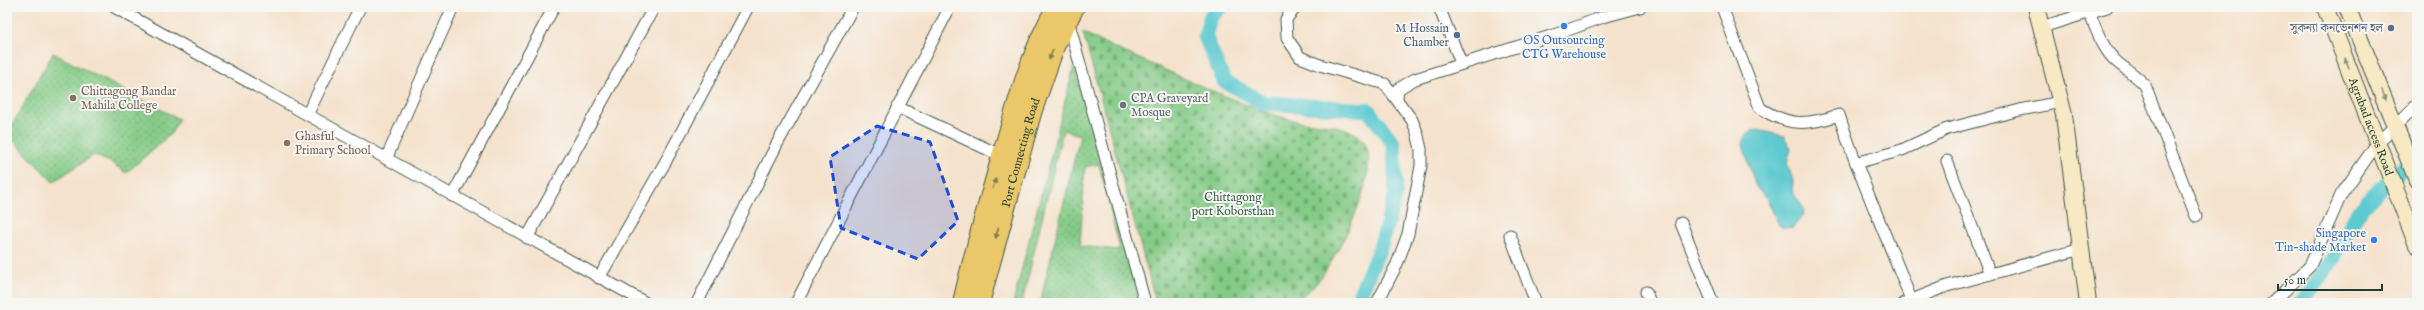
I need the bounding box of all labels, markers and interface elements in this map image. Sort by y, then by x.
place label: M Hossain Chamber [1395,21,1450,50]
marker: OS Outsourcing CTG Warehouse [1559,21,1569,31]
place label: সুকন্যা কনভেনশন হল [2289,21,2384,36]
marker: সুকন্যা কনভেনশন হল [2386,23,2396,33]
marker: M Hossain Chamber [1452,30,1462,40]
place label: OS Outsourcing CTG Warehouse [1522,33,1606,62]
one-way arrow [1047,49,1053,61]
one-way arrow [2344,57,2350,68]
street label: Agrabad access Road [2345,74,2397,178]
place label: Chittagong Bandar Mahila College [81,84,177,113]
one-way arrow [2381,89,2387,101]
place label: CPA Graveyard Mosque [1131,91,1209,121]
marker: Chittagong Bandar Mahila College [68,93,78,103]
street label: Port Connecting Road [998,95,1043,209]
marker: CPA Graveyard Mosque [1118,100,1128,110]
place label: Ghasful Primary School [295,129,371,158]
marker: Ghasful Primary School [282,138,292,148]
one-way arrow [991,178,997,190]
park label: Chittagong port Koborsthan [1192,190,1275,220]
place label: Singapore Tin-shade Market [2275,226,2366,255]
one-way arrow [994,227,1000,239]
marker: Singapore Tin-shade Market [2369,235,2379,245]
scale bar [2278,266,2382,292]
text: 50 m [2284,273,2306,288]

